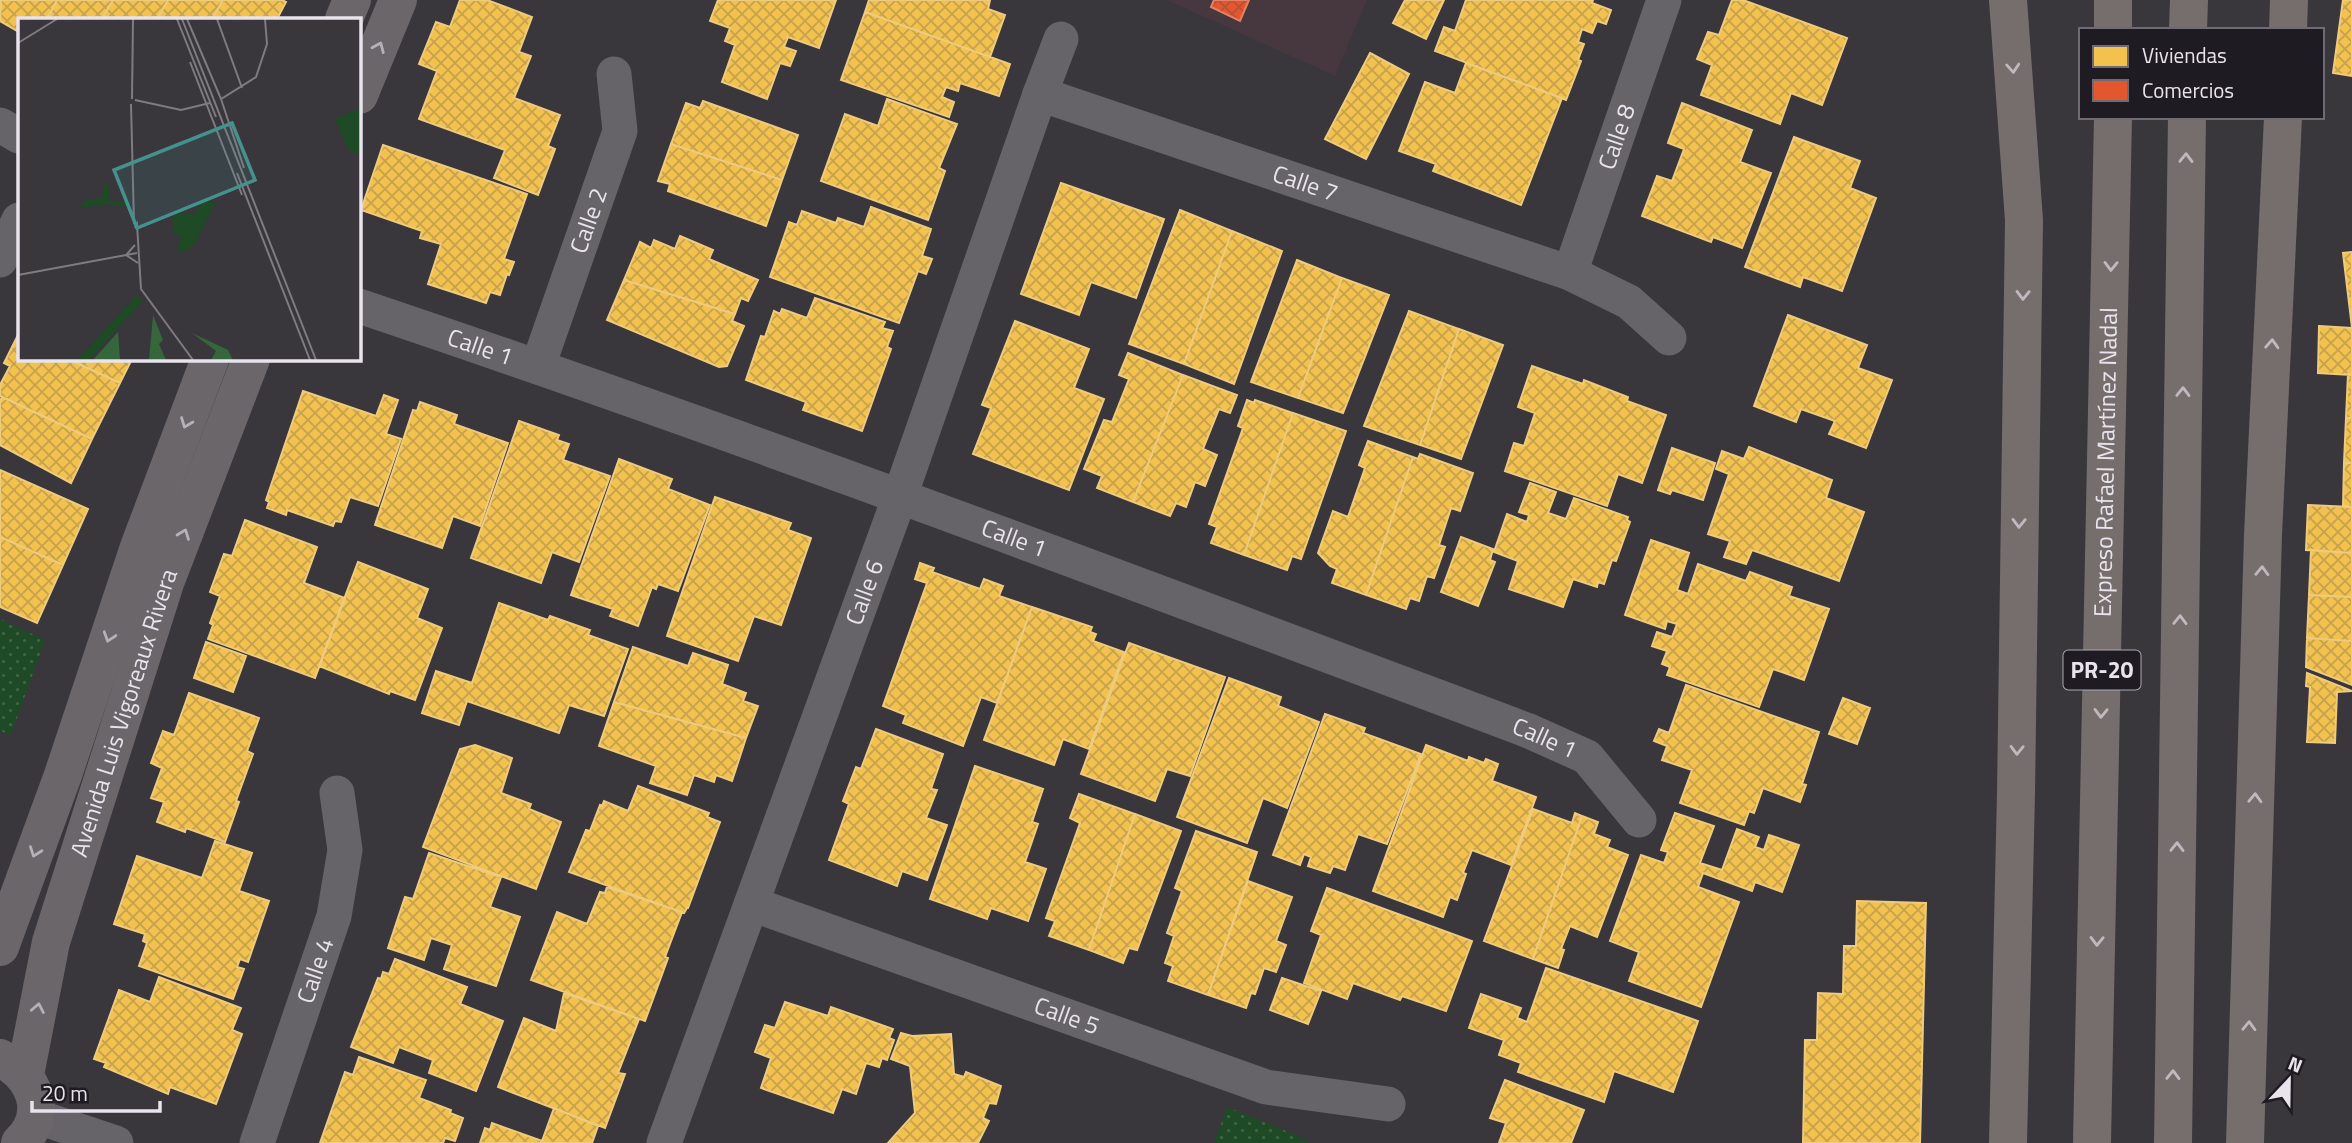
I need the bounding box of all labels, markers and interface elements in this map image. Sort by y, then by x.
inset map [18,18,360,360]
legend [2079,28,2324,119]
text: Viviendas [2142,39,2227,71]
one-way arrow [370,42,384,54]
one-way arrow [2005,63,2020,74]
text: Comercios [2142,74,2234,106]
street label: Calle 8 [1588,99,1644,174]
one-way arrow [2178,152,2194,163]
street label: Calle 7 [1268,155,1343,210]
street label: Calle 2 [560,183,616,258]
one-way arrow [2103,261,2119,271]
one-way arrow [2015,290,2030,301]
street label: Expreso Rafael Martínez Nadal [2084,307,2126,617]
street label: Calle 1 [443,318,518,374]
one-way arrow [2265,338,2280,349]
one-way arrow [2175,387,2191,397]
one-way arrow [180,416,194,428]
street label: Calle 1 [977,509,1052,566]
one-way arrow [2012,517,2027,528]
one-way arrow [176,528,190,540]
street label: Calle 6 [835,554,892,630]
street label: Avenida Luis Vigoreaux Rivera [60,563,186,861]
one-way arrow [2254,565,2270,576]
one-way arrow [2172,614,2188,625]
one-way arrow [103,630,117,642]
road number: PR-20 [2064,650,2140,690]
street label: Calle 1 [1508,707,1583,767]
one-way arrow [2094,708,2109,719]
one-way arrow [2009,745,2025,756]
one-way arrow [2248,793,2263,804]
one-way arrow [2169,842,2184,853]
one-way arrow [29,845,43,857]
street label: Calle 4 [287,933,342,1008]
one-way arrow [2089,936,2104,947]
street label: Calle 5 [1029,987,1105,1043]
one-way arrow [30,1002,45,1014]
one-way arrow [2241,1020,2256,1031]
north arrow [2254,1045,2324,1115]
text: N [2284,1048,2307,1080]
one-way arrow [2166,1069,2181,1080]
scale bar [32,1070,159,1114]
text: 20 m [42,1077,88,1109]

